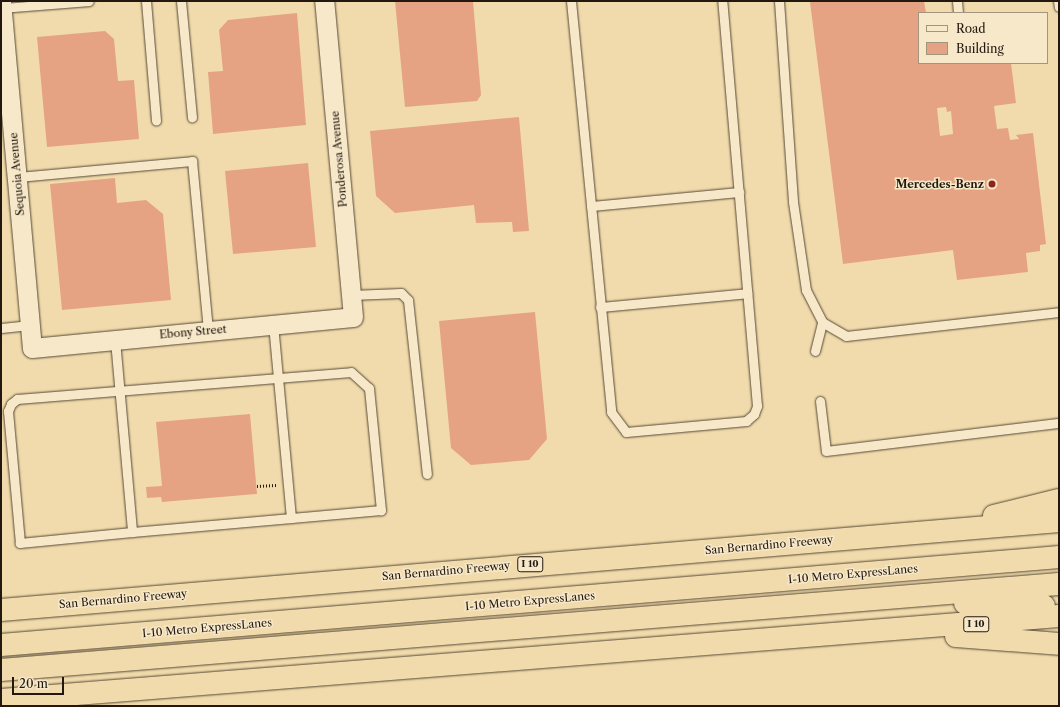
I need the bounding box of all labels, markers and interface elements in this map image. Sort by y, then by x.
legend [918,12,1048,64]
text: Road [956,21,986,36]
text: Building [956,41,1004,56]
street label: Ponderosa Avenue [328,110,350,208]
street label: Sequoia Avenue [7,132,27,216]
place label: Mercedes-Benz [896,177,984,191]
marker: Mercedes-Benz [987,179,997,189]
street label: Ebony Street [159,322,227,342]
street label: San Bernardino Freeway [704,533,834,557]
road number: I 10 [517,556,543,572]
street label: San Bernardino Freeway [381,559,511,583]
street label: I-10 Metro ExpressLanes [788,562,918,586]
street label: San Bernardino Freeway [58,587,188,611]
street label: I-10 Metro ExpressLanes [465,589,595,613]
street label: I-10 Metro ExpressLanes [142,616,272,640]
road number: I 10 [963,616,989,632]
scale bar [14,669,66,695]
text: 20 m [19,676,48,691]

